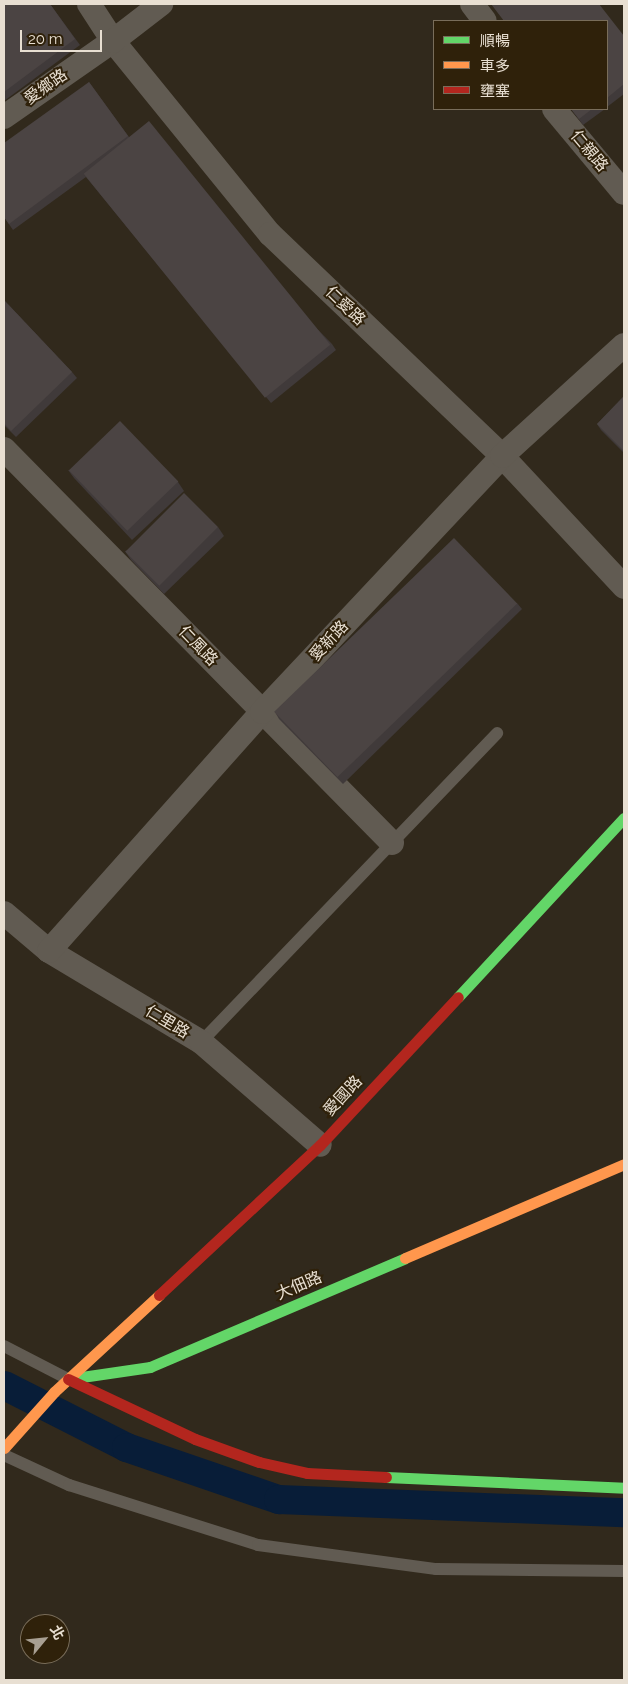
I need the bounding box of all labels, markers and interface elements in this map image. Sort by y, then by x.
scale bar [22,20,105,52]
legend [433,20,608,110]
text: 20 m [28,30,63,48]
text: 順暢 [480,32,510,50]
text: 車多 [480,57,510,75]
street label: 愛鄉路 [21,65,71,109]
text: 壅塞 [480,82,510,100]
street label: 仁親路 [566,126,612,176]
street label: 仁愛路 [321,282,369,330]
street label: 愛新路 [306,617,352,665]
street label: 仁風路 [174,622,222,670]
street label: 仁里路 [141,1001,193,1043]
street label: 愛國路 [320,1072,366,1120]
street label: 大佃路 [273,1268,325,1304]
north arrow [20,1614,70,1664]
text: 北 [47,1622,68,1642]

